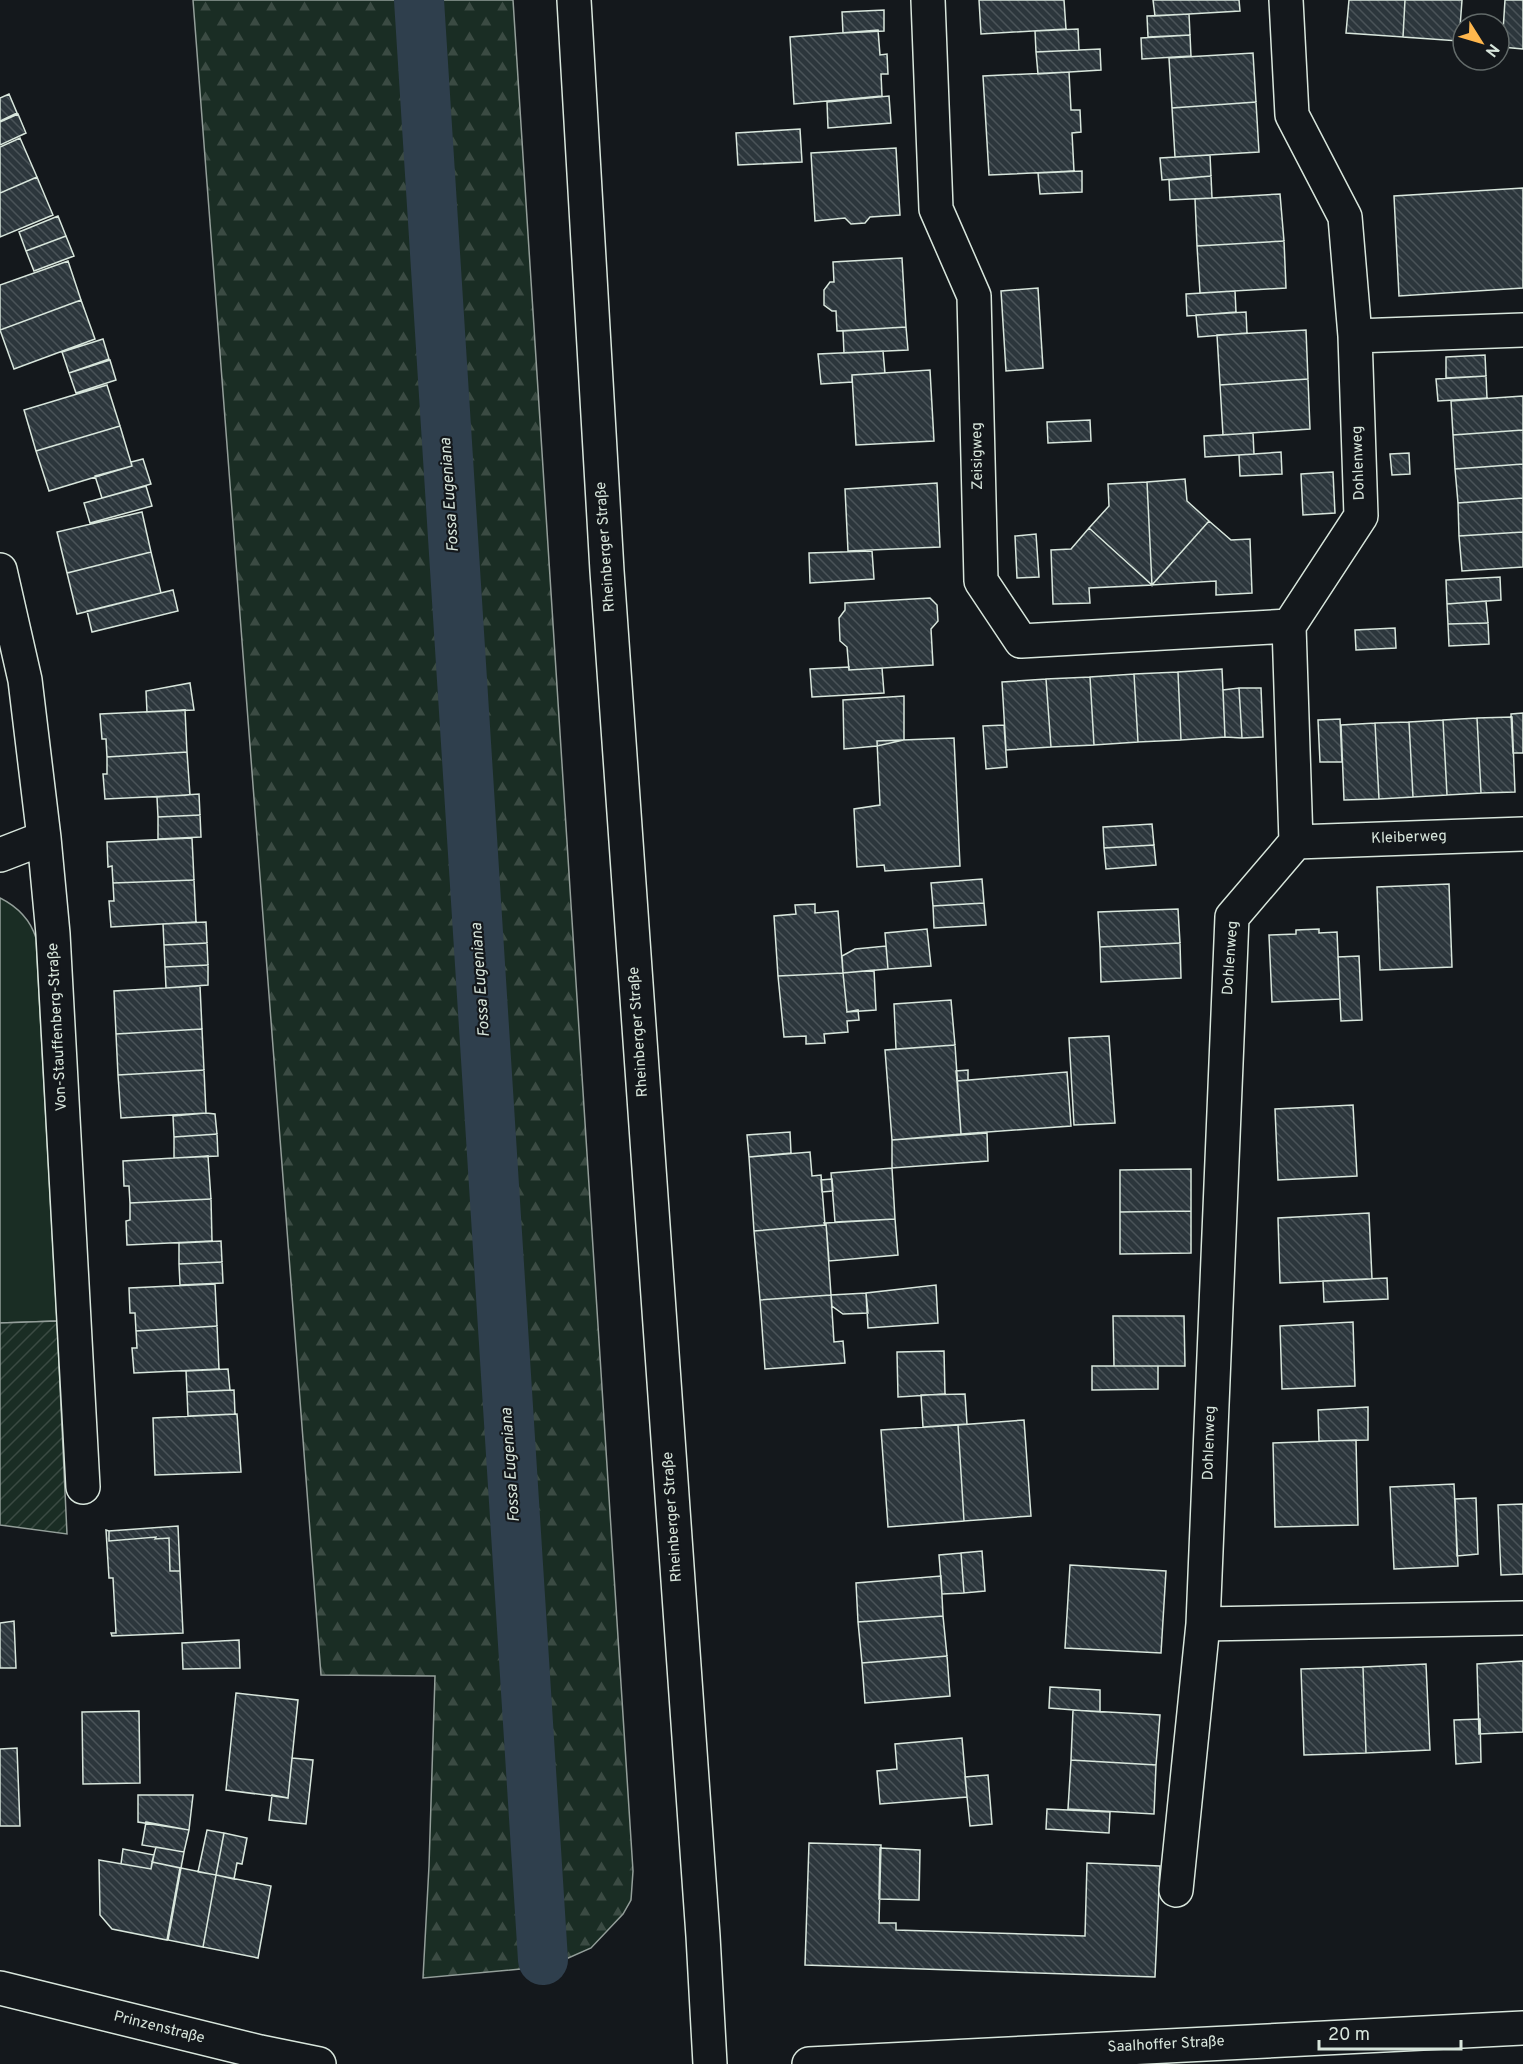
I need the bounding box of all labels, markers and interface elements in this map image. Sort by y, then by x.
north arrow [1451,12,1511,72]
text: N [1480,39,1503,60]
street label: Zeisigweg [968,422,988,490]
street label: Dohlenweg [1348,425,1370,501]
water label: Fossa Eugeniana [436,436,464,553]
street label: Rheinberger Straße [592,481,620,613]
street label: Kleiberweg [1371,827,1447,849]
street label: Dohlenweg [1219,920,1243,996]
water label: Fossa Eugeniana [467,921,495,1038]
street label: Von-Stauffenberg-Straße [44,942,72,1112]
street label: Rheinberger Straße [625,966,653,1098]
street label: Dohlenweg [1199,1405,1221,1481]
water label: Fossa Eugeniana [497,1406,525,1523]
street label: Rheinberger Straße [659,1451,687,1583]
street label: Prinzenstraße [111,2007,207,2049]
scale bar [1319,2013,1462,2051]
text: 20 m [1328,2024,1370,2047]
street label: Saalhoffer Straße [1107,2032,1225,2058]

